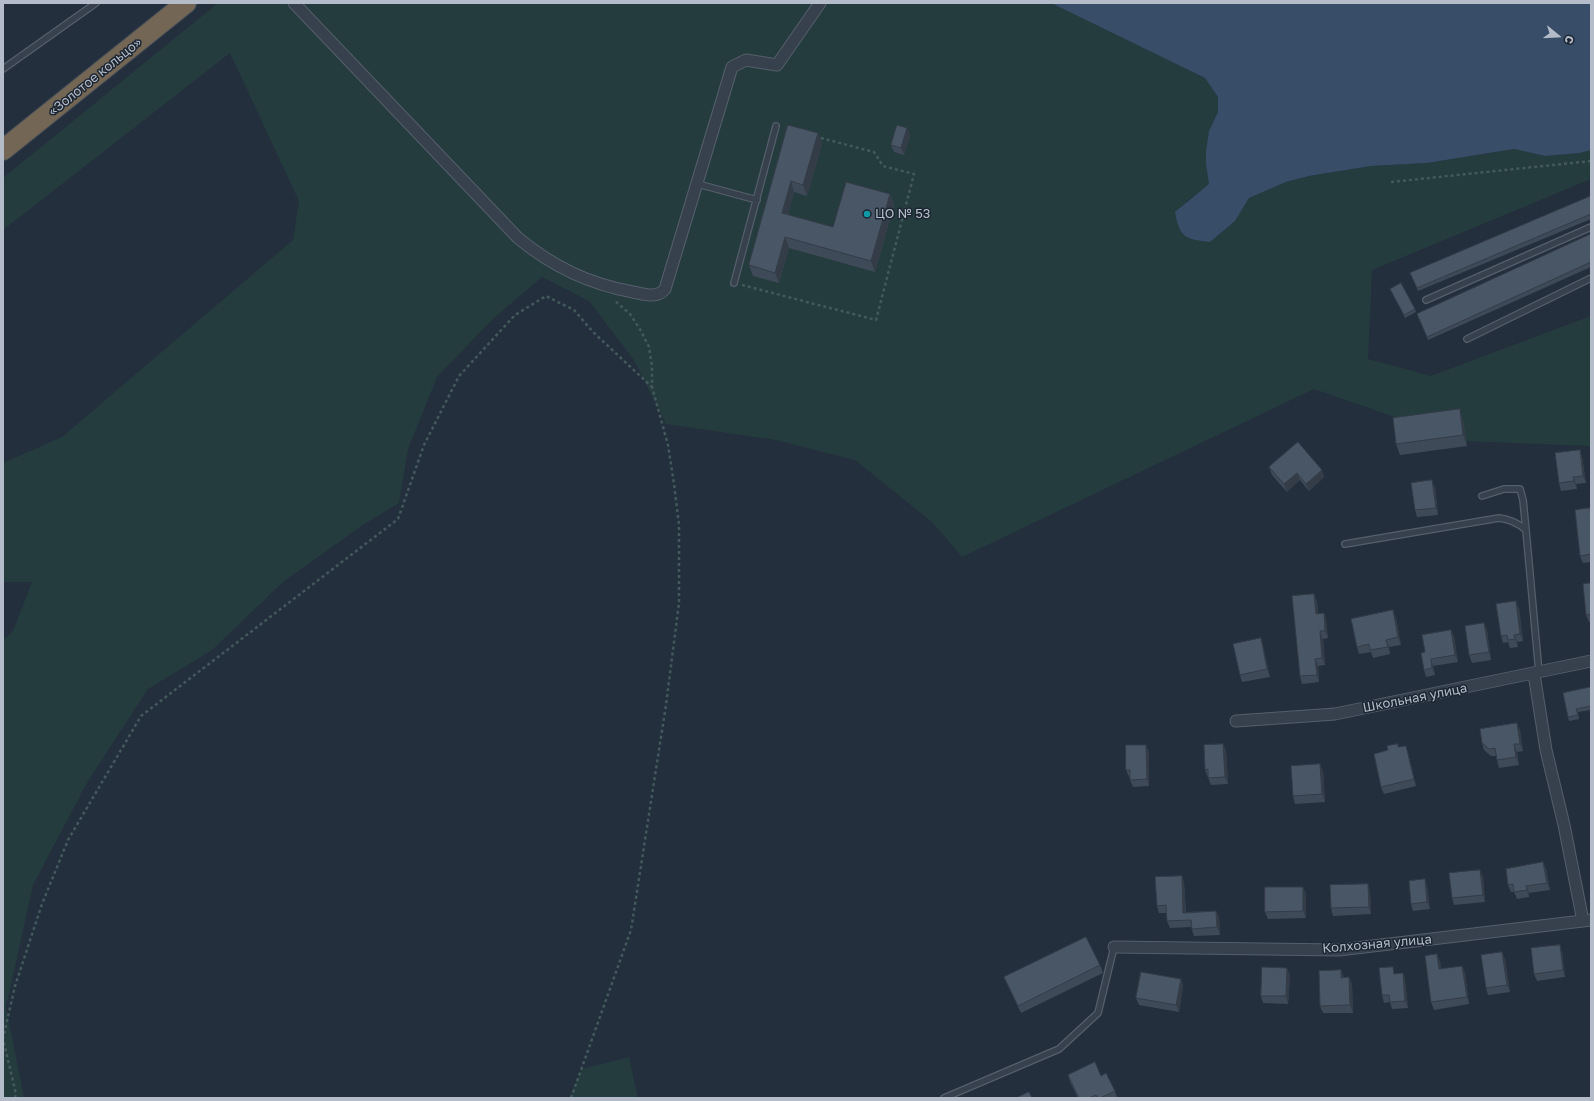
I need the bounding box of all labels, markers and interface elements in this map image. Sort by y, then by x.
north arrow [1538,16,1578,56]
text: С [1562,34,1577,46]
street label: «Золотое кольцо» [45,35,145,119]
place label: ЦО № 53 [875,206,930,222]
marker: ЦО № 53 [862,209,872,219]
street label: Школьная улица [1362,680,1468,716]
street label: Колхозная улица [1322,931,1432,957]

